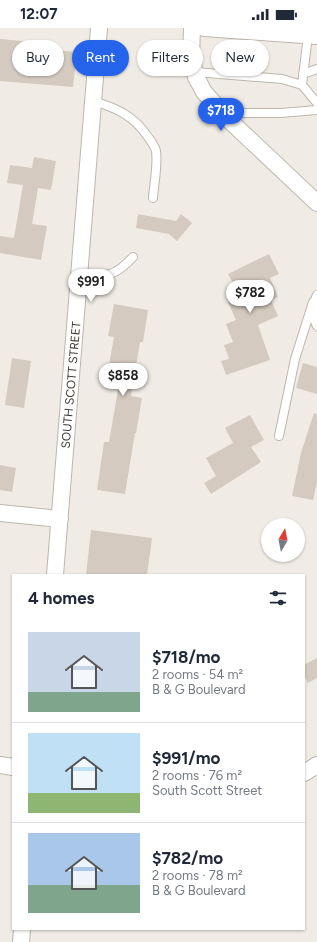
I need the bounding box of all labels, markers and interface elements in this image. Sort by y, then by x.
text: 12:07 [20,5,58,23]
chip: Buy [12,40,64,76]
chip: Rent [72,40,129,76]
chip: Filters [137,40,203,76]
chip: New [211,40,269,76]
pin: $718 [197,98,245,132]
text: $718 [207,103,235,118]
pin: $991 [67,269,115,303]
text: $991 [77,274,105,289]
pin: $782 [226,280,274,314]
text: $782 [235,285,265,300]
street label: SOUTH SCOTT STREET [58,321,84,449]
pin: $858 [99,363,147,397]
text: $858 [108,368,138,383]
north arrow [261,518,305,562]
map controls [261,518,305,562]
icon: filters [267,587,289,609]
text: 4 homes [28,588,95,608]
text: $718/mo [152,647,221,667]
icon: home [60,648,108,696]
text: 2 rooms · 54 m² [152,667,243,682]
text: B & G Boulevard [152,682,246,697]
text: $991/mo [152,748,220,768]
icon: home [60,749,108,797]
text: 2 rooms · 76 m² [152,768,242,783]
text: South Scott Street [152,783,262,798]
text: $782/mo [152,848,223,868]
icon: home [60,849,108,897]
text: 2 rooms · 78 m² [152,868,243,883]
text: B & G Boulevard [152,883,246,898]

